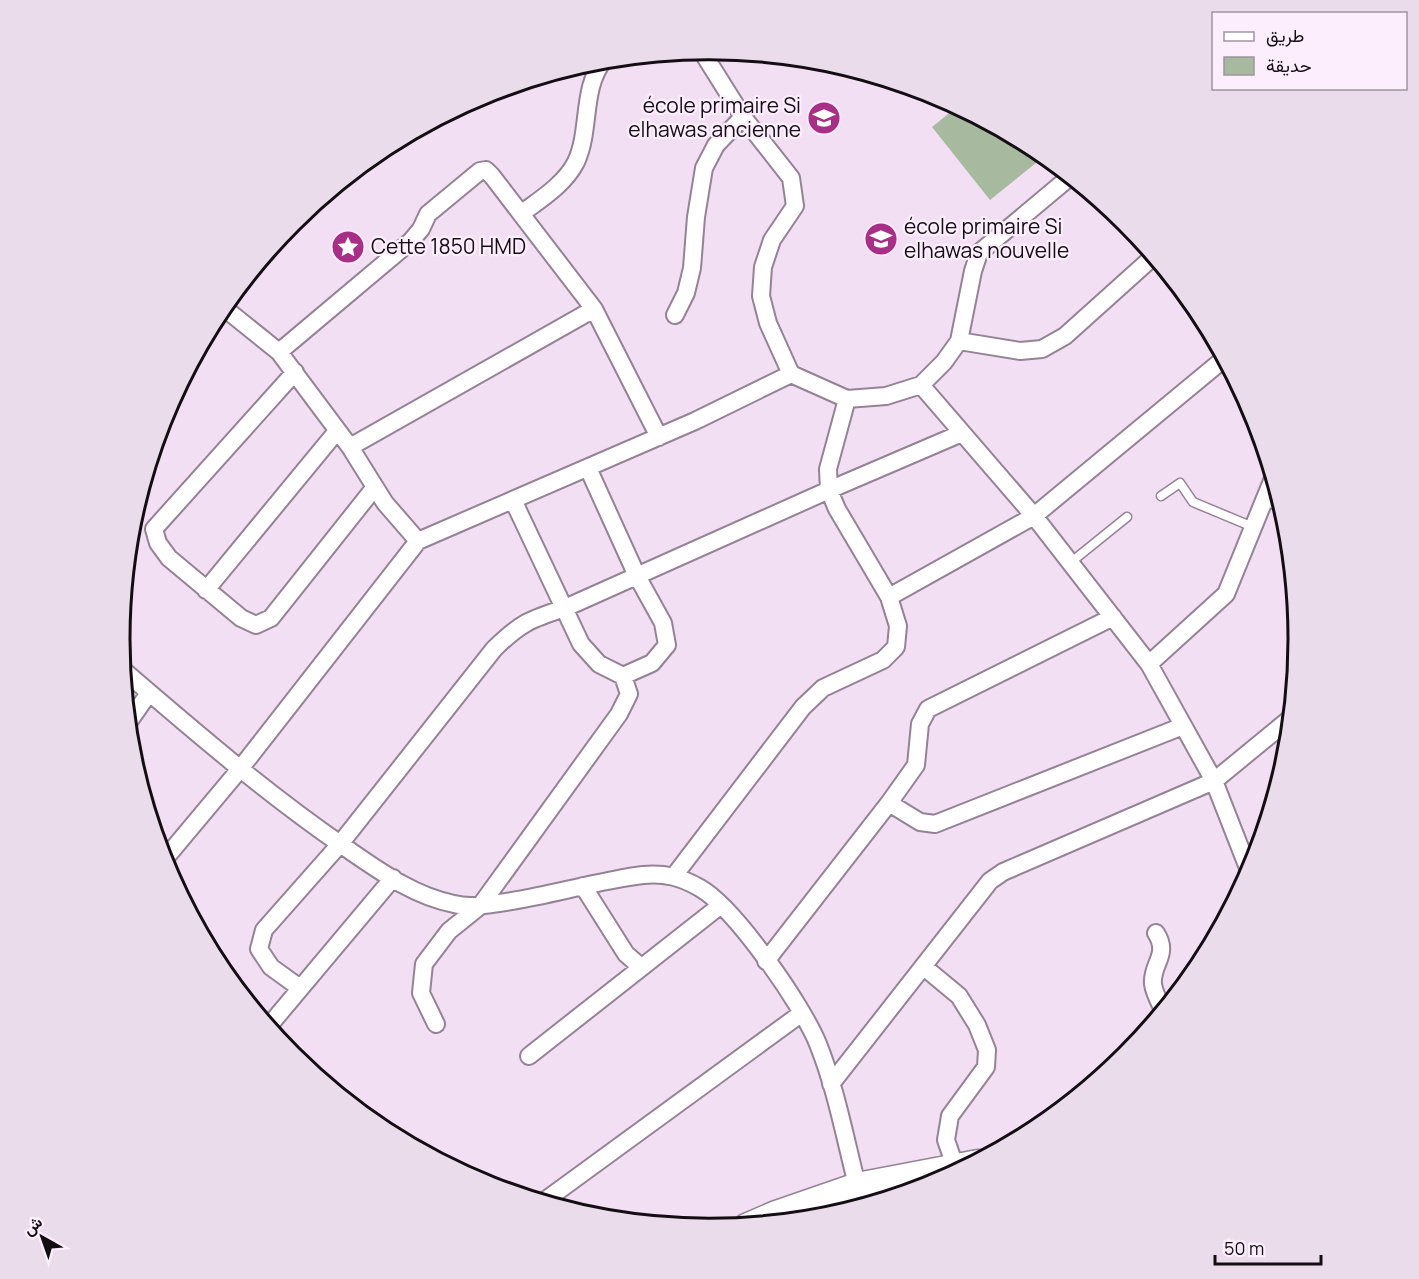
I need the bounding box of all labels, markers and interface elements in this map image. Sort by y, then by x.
legend [1212,12,1407,90]
text: طريق [1266,23,1304,47]
text: حديقة [1266,53,1312,77]
place label: école primaire Si elhawas ancienne [628,91,801,143]
school or university icon: école primaire Si elhawas ancienne [806,100,842,136]
place label: école primaire Si elhawas nouvelle [904,212,1069,264]
school or university icon: école primaire Si elhawas nouvelle [863,221,899,257]
place icon: Cette 1850 HMD [330,229,366,265]
place label: Cette 1850 HMD [371,232,526,260]
north arrow [12,1207,72,1267]
text: ش [18,1211,47,1240]
scale bar [1215,1228,1322,1266]
text: 50 m [1224,1236,1264,1260]

